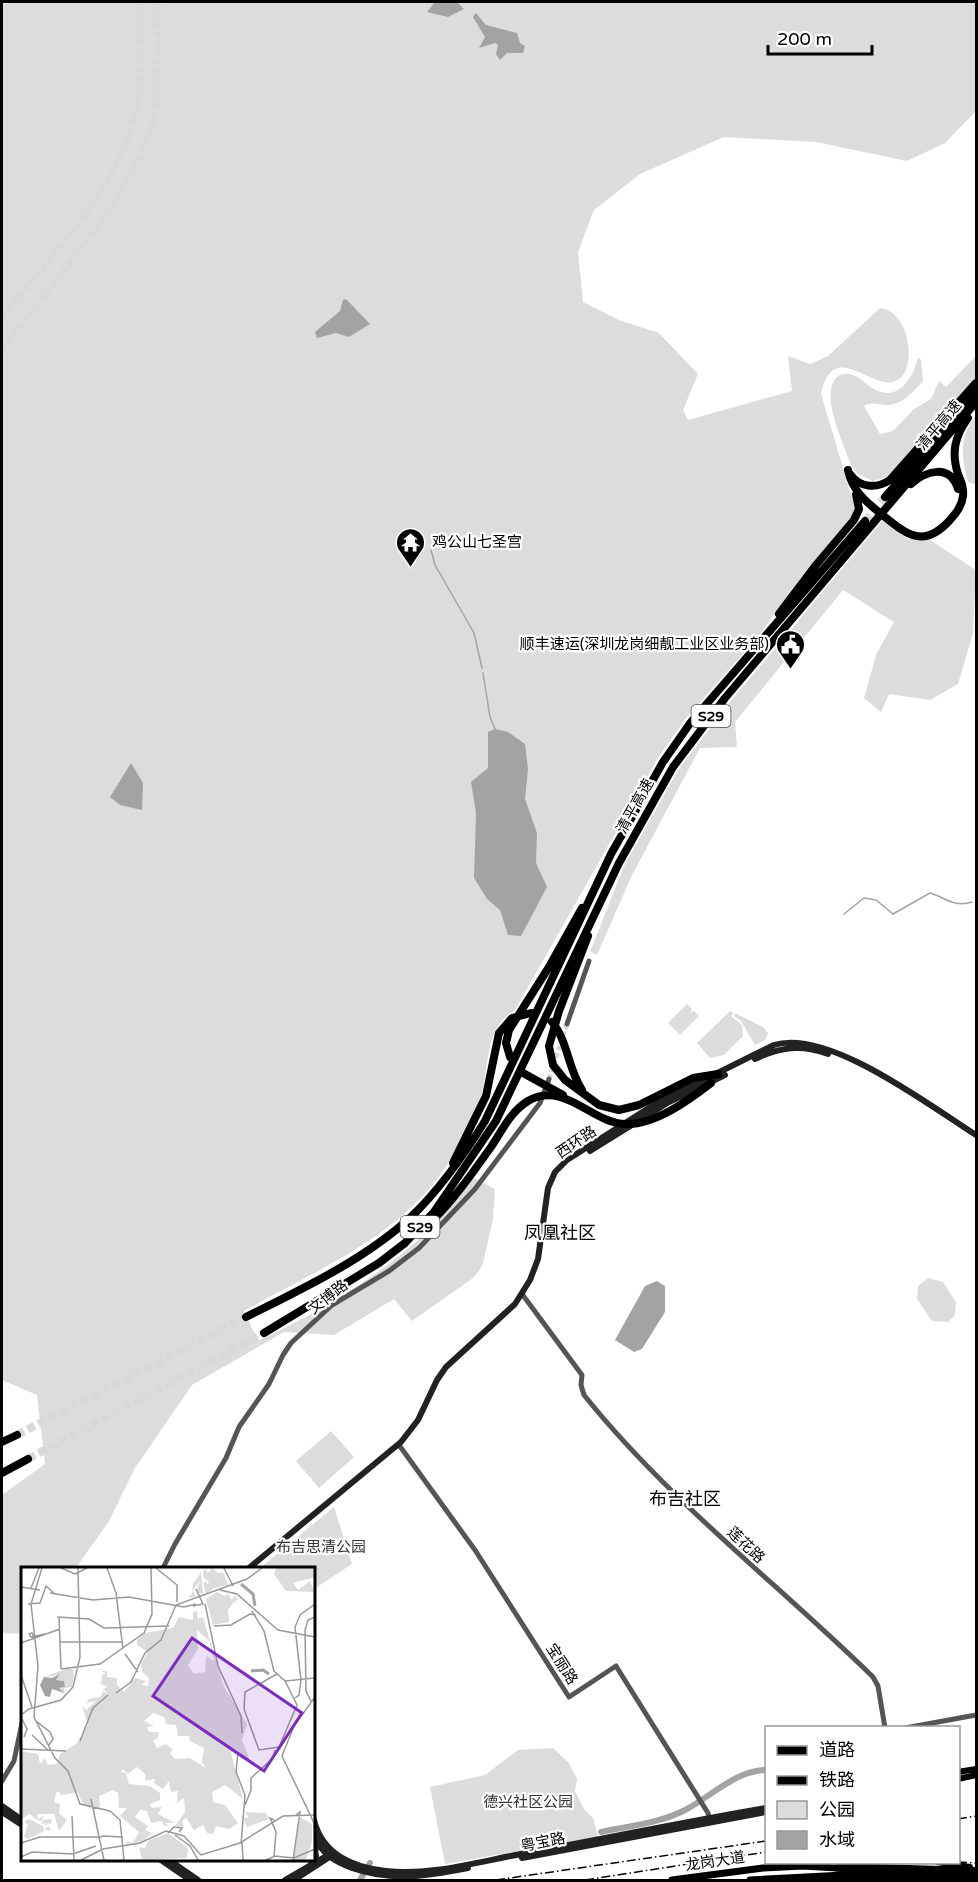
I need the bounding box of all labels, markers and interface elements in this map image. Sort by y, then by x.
scale bar [768,18,872,56]
text: 200 m [777,28,832,50]
street label: 清平高速 [913,396,965,454]
temple icon: 鸡公山七圣宫 [395,526,427,568]
place label: 鸡公山七圣宫 [432,533,522,551]
public building icon: 顺丰速运(深圳龙岗细靓工业区业务部) [774,628,806,670]
place label: 顺丰速运(深圳龙岗细靓工业区业务部) [520,635,769,653]
road number: S29 [692,705,730,727]
street label: 清平高速 [613,775,657,837]
street label: 西环路 [552,1122,600,1162]
road number: S29 [400,1216,440,1238]
district label: 凤凰社区 [524,1222,596,1244]
street label: 文博路 [305,1276,351,1318]
district label: 布吉社区 [649,1488,721,1510]
street label: 莲花路 [723,1523,769,1567]
park label: 布吉思清公园 [276,1538,366,1556]
inset map [21,1567,315,1861]
street label: 宝丽路 [542,1640,582,1688]
legend [765,1726,960,1864]
text: 道路 [819,1739,855,1761]
text: 铁路 [819,1769,855,1791]
park label: 德兴社区公园 [483,1793,573,1811]
text: 公园 [819,1799,855,1821]
street label: 粤宝路 [519,1829,567,1855]
text: 水域 [819,1829,855,1851]
street label: 龙岗大道 [684,1848,746,1874]

